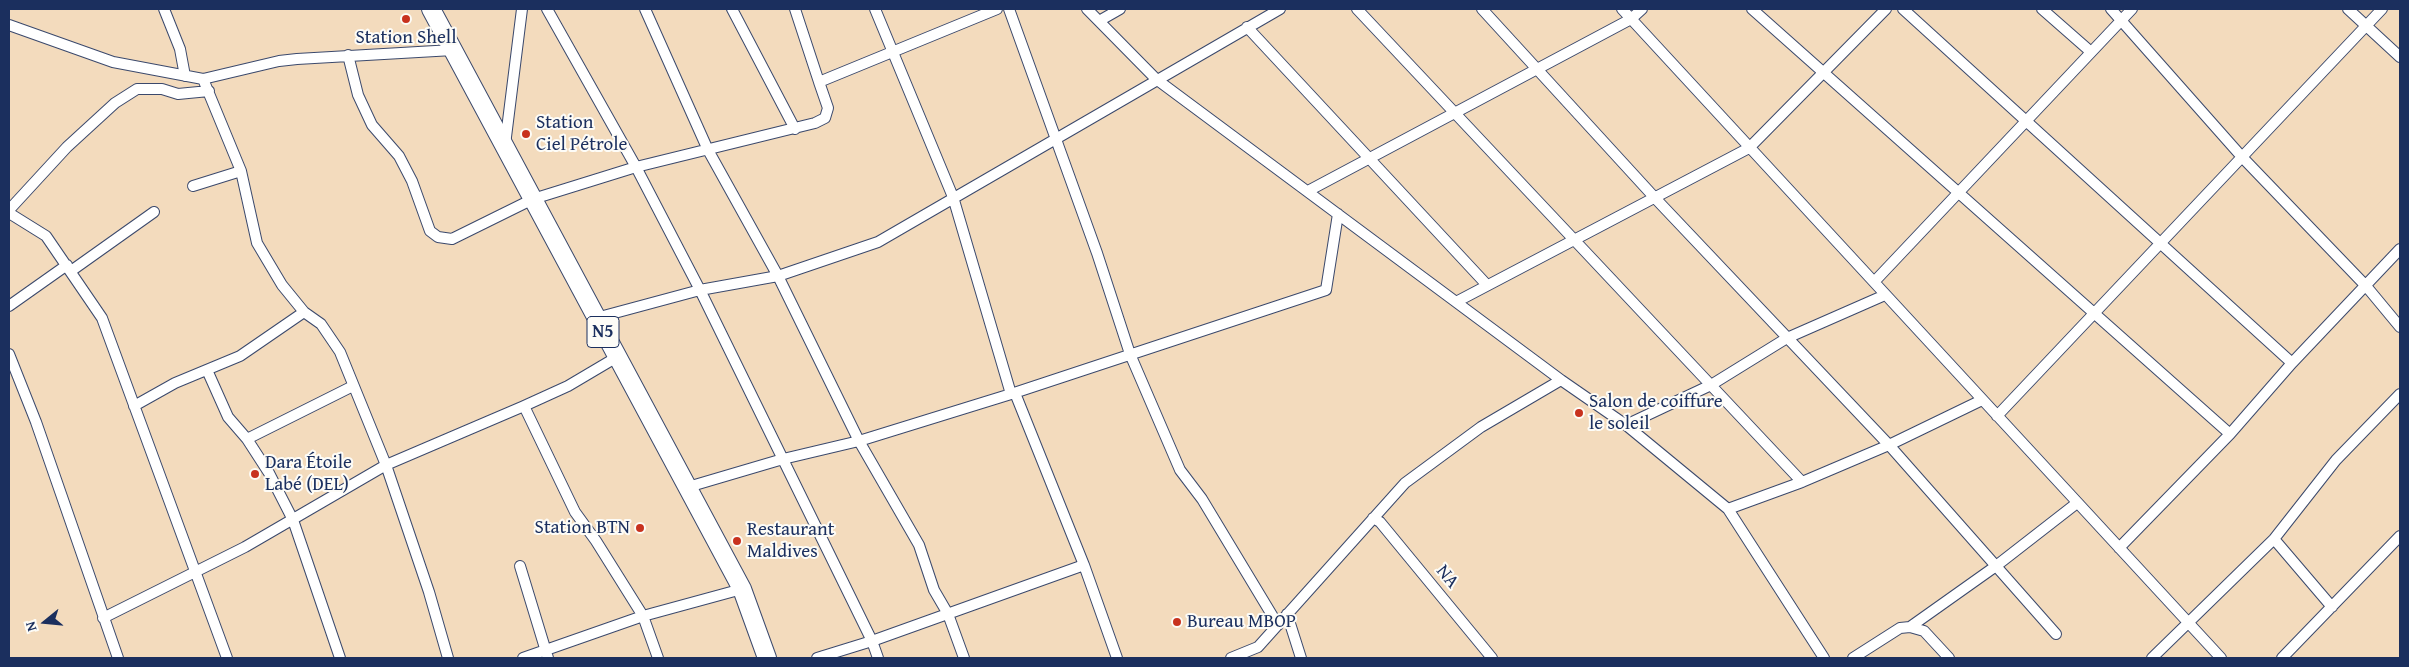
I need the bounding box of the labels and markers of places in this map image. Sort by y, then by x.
marker: Station Shell [400,13,412,25]
place label: Station Shell [355,27,457,49]
place label: Station Ciel Pétrole [536,112,627,156]
marker: Station Ciel Pétrole [520,128,532,140]
place label: Salon de coiffure le soleil [1589,391,1723,435]
marker: Salon de coiffure le soleil [1573,407,1585,419]
place label: Dara Étoile Labé (DEL) [265,452,352,496]
marker: Dara Étoile Labé (DEL) [249,468,261,480]
place label: Station BTN [535,517,630,539]
place label: Restaurant Maldives [747,519,834,563]
marker: Station BTN [634,522,646,534]
marker: Restaurant Maldives [731,535,743,547]
place label: Bureau MBOP [1187,611,1296,633]
marker: Bureau MBOP [1171,616,1183,628]

